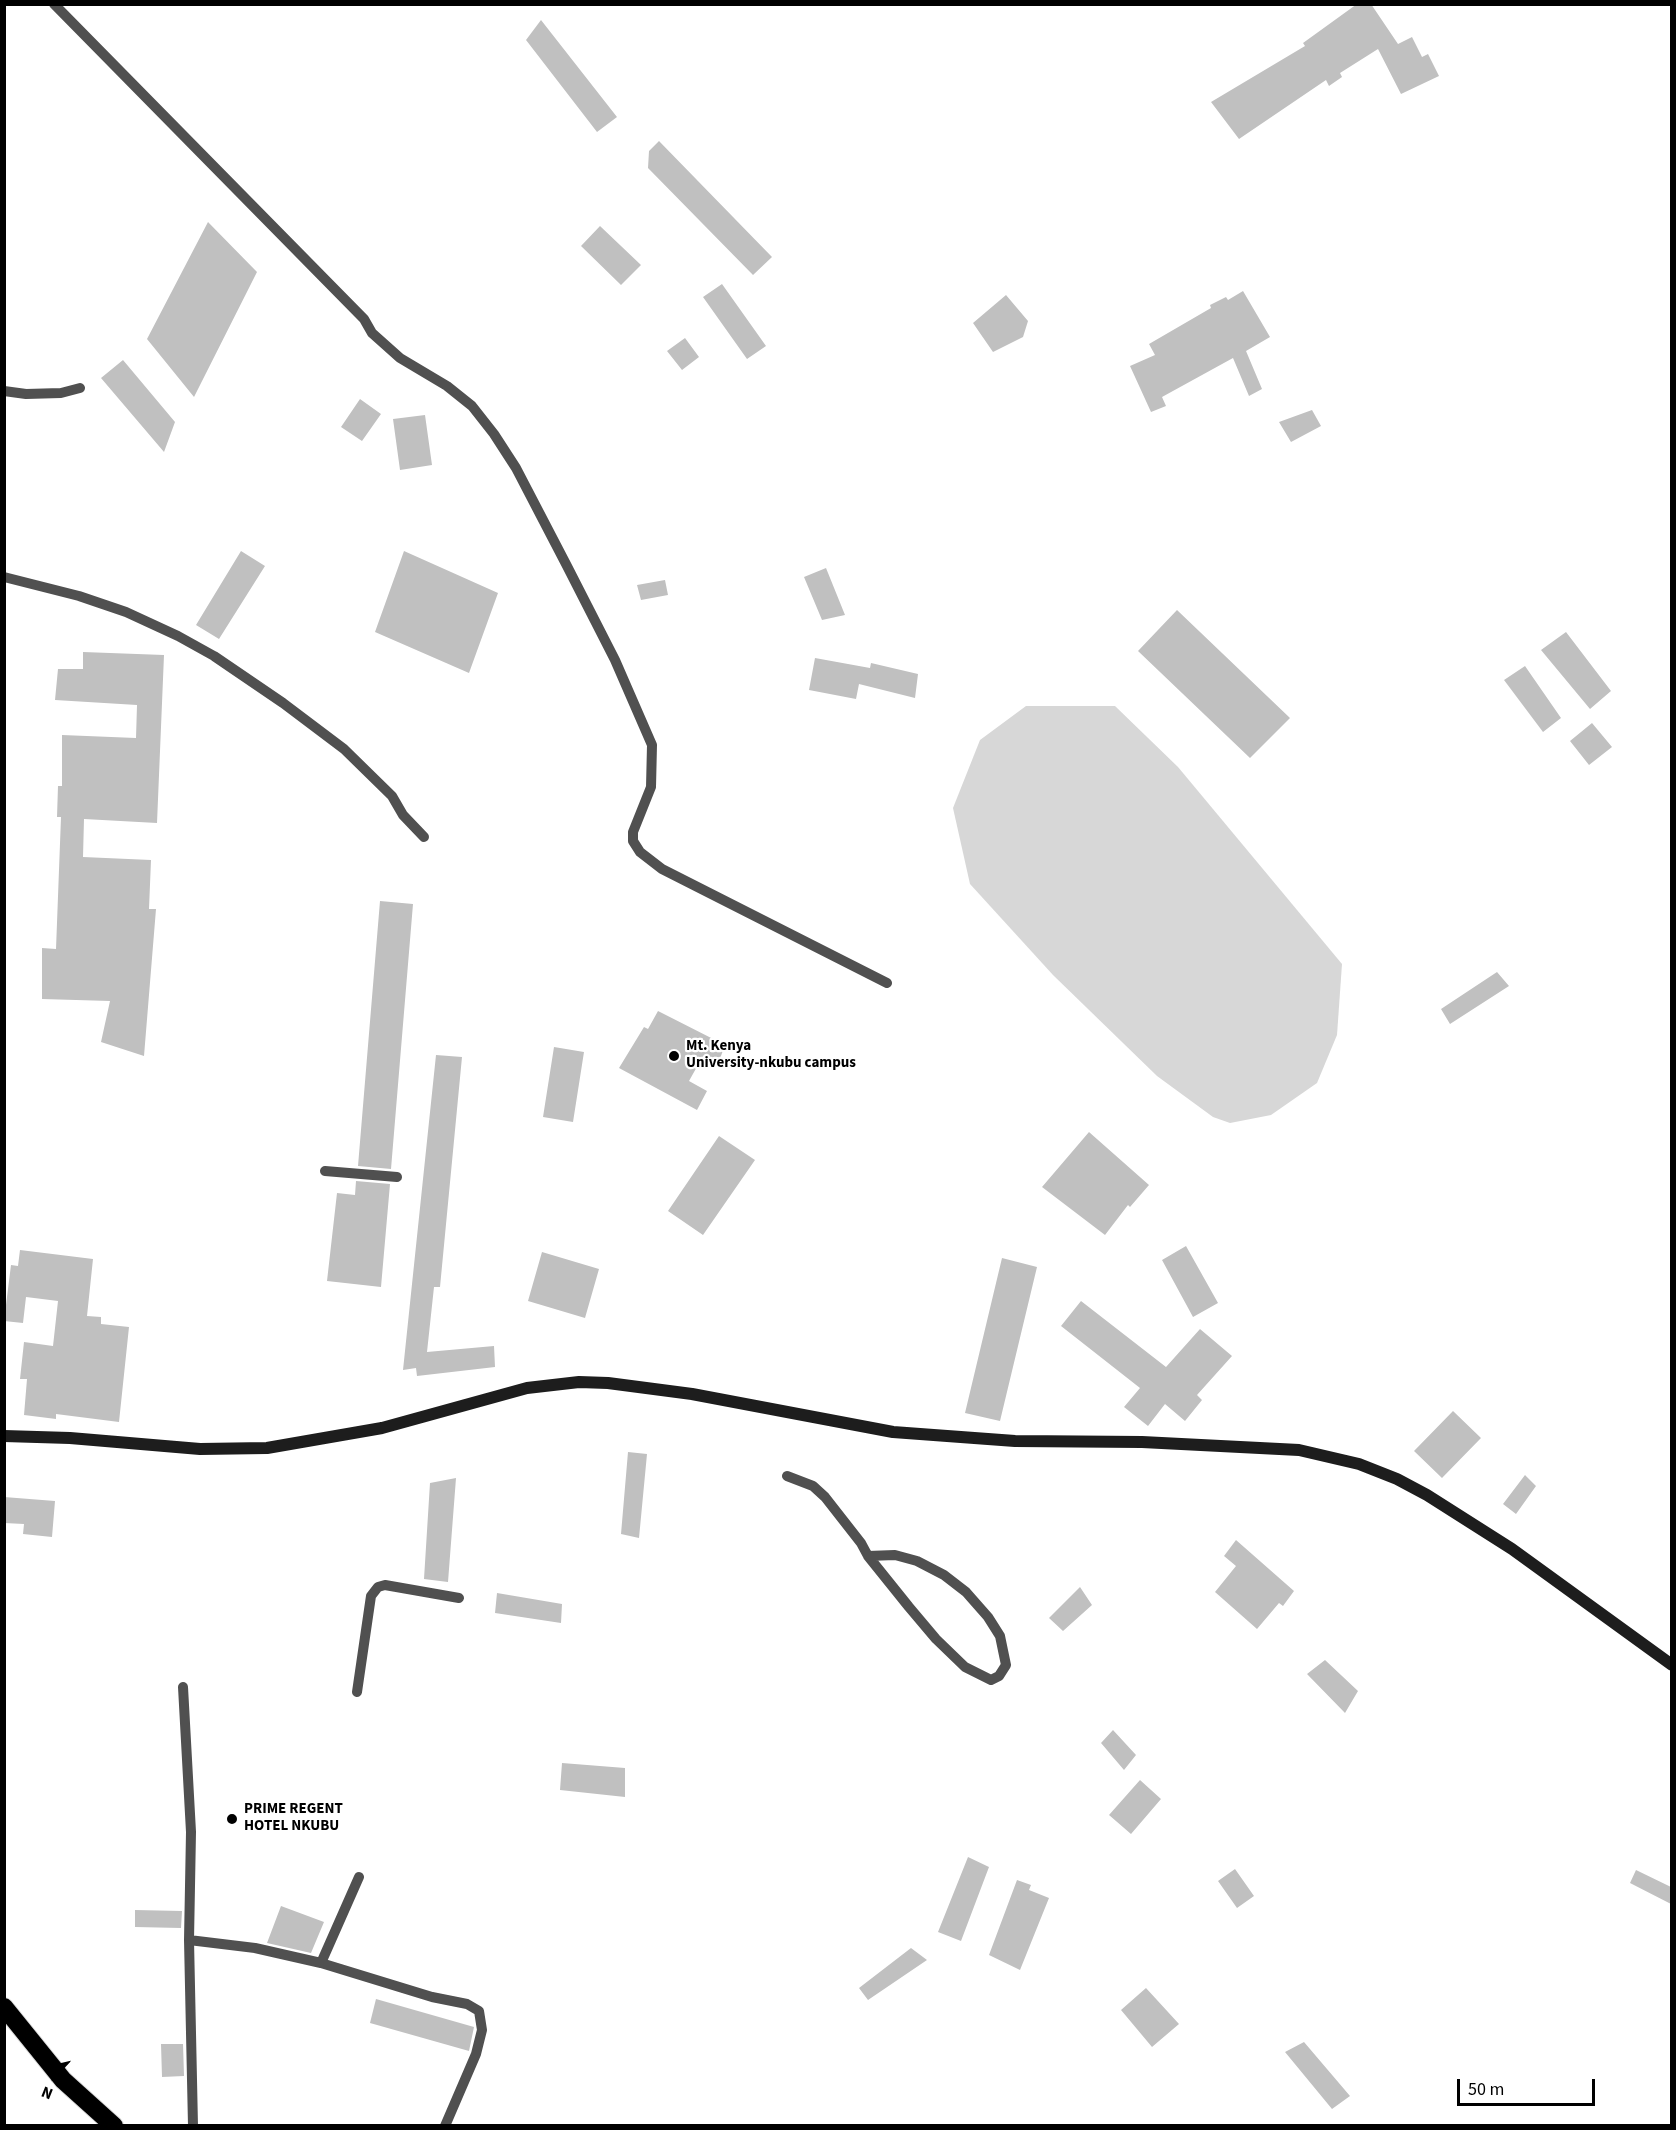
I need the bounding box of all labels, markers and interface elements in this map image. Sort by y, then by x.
place label: Mt. Kenya University-nkubu campus [686,1038,856,1073]
marker: Mt. Kenya University-nkubu campus [667,1049,681,1063]
place label: PRIME REGENT HOTEL NKUBU [244,1801,343,1836]
marker: PRIME REGENT HOTEL NKUBU [225,1812,239,1826]
north arrow [24,2046,84,2106]
scale bar [1460,2067,1598,2105]
text: 50 m [1468,2077,1504,2102]
text: N [38,2081,56,2105]

